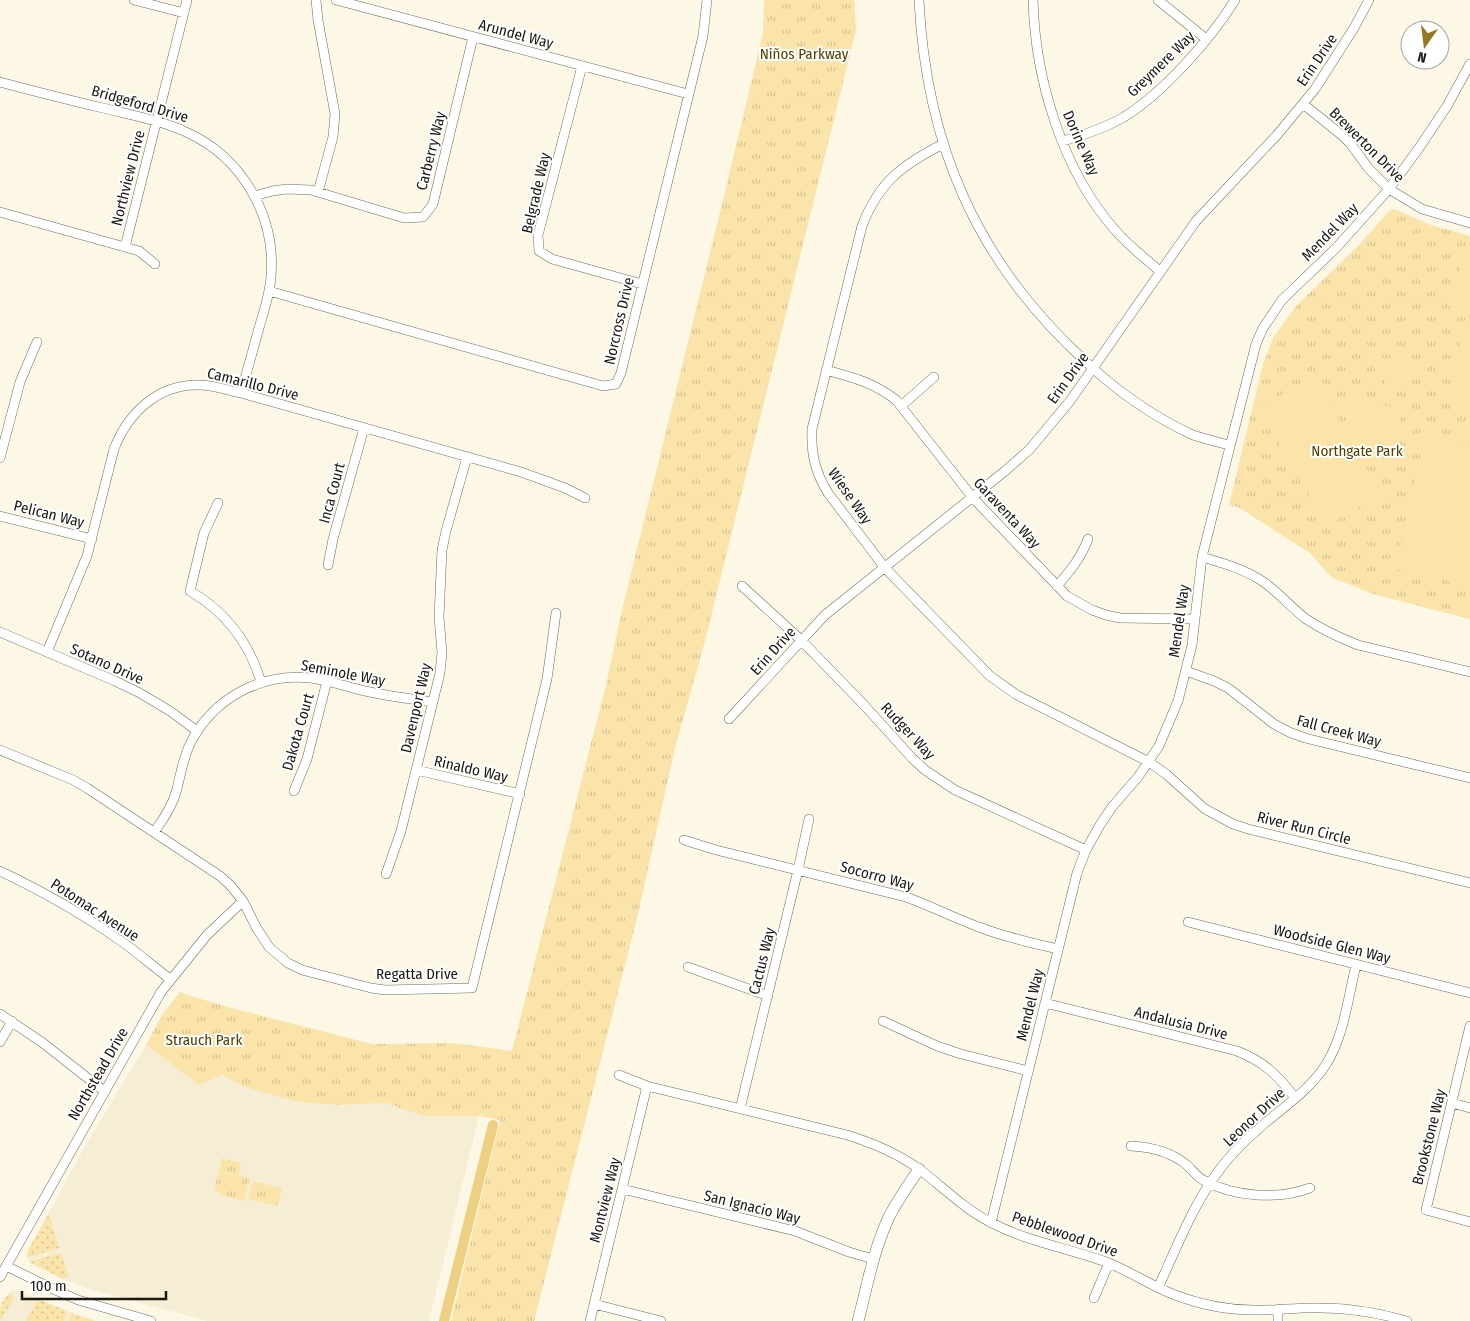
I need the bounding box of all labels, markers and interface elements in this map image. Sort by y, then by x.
street label: Arundel Way [477,15,556,53]
north arrow [1400,20,1450,70]
street label: Greymere Way [1124,27,1199,101]
street label: Erin Drive [1293,30,1341,90]
park label: Niños Parkway [760,45,849,63]
text: N [1416,48,1428,66]
street label: Bridgeford Drive [89,82,191,126]
street label: Brewerton Drive [1326,104,1408,186]
street label: Dorine Way [1059,108,1103,178]
street label: Carberry Way [413,109,450,192]
street label: Northview Drive [107,128,149,228]
street label: Belgrade Way [518,151,554,235]
street label: Mendel Way [1298,199,1362,265]
street label: Norcross Drive [600,276,638,366]
street label: Erin Drive [1043,349,1093,407]
street label: Camarillo Drive [205,364,301,404]
park label: Northgate Park [1311,442,1403,460]
street label: Inca Court [315,461,349,525]
street label: Wiese Way [824,464,876,528]
street label: Garaventa Way [970,474,1044,552]
street label: Pelican Way [12,497,86,532]
street label: Mendel Way [1165,583,1193,659]
street label: Erin Drive [747,623,799,679]
street label: Sotano Drive [67,640,147,688]
street label: Seminole Way [299,656,387,690]
street label: Davenport Way [397,661,435,755]
street label: Dakota Court [278,691,318,773]
street label: Rudger Way [877,699,939,764]
street label: Fall Creek Way [1295,711,1383,751]
street label: Rinaldo Way [432,752,510,786]
street label: River Run Circle [1255,808,1353,848]
street label: Socorro Way [838,858,916,895]
street label: Potomac Avenue [47,875,143,945]
street label: Woodside Glen Way [1272,921,1393,967]
street label: Cactus Way [745,925,779,996]
street label: Regatta Drive [376,965,458,983]
street label: Mendel Way [1012,967,1048,1043]
street label: Andalusia Drive [1132,1003,1230,1043]
street label: Northstead Drive [64,1024,132,1124]
park label: Strauch Park [166,1031,242,1049]
street label: Leonor Drive [1219,1084,1289,1150]
street label: Brookstone Way [1408,1087,1450,1187]
street label: Montview Way [586,1155,624,1244]
street label: San Ignacio Way [702,1186,802,1228]
street label: Pebblewood Drive [1010,1207,1120,1261]
scale bar [22,1268,166,1300]
text: 100 m [30,1277,67,1295]

